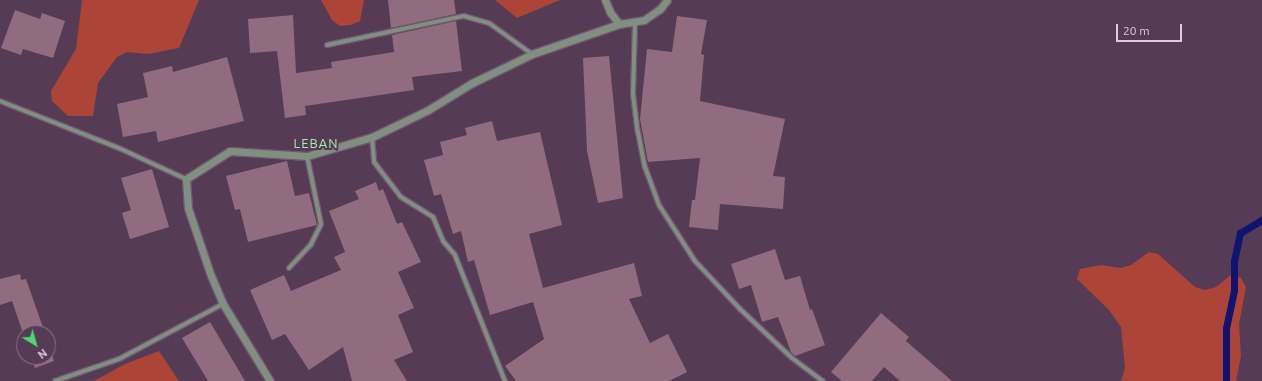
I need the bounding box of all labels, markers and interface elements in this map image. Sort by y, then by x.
scale bar [1118,16,1184,42]
text: 20 m [1123,24,1150,37]
district label: LEBAN [294,135,338,151]
north arrow [16,325,56,365]
text: N [36,347,50,361]

